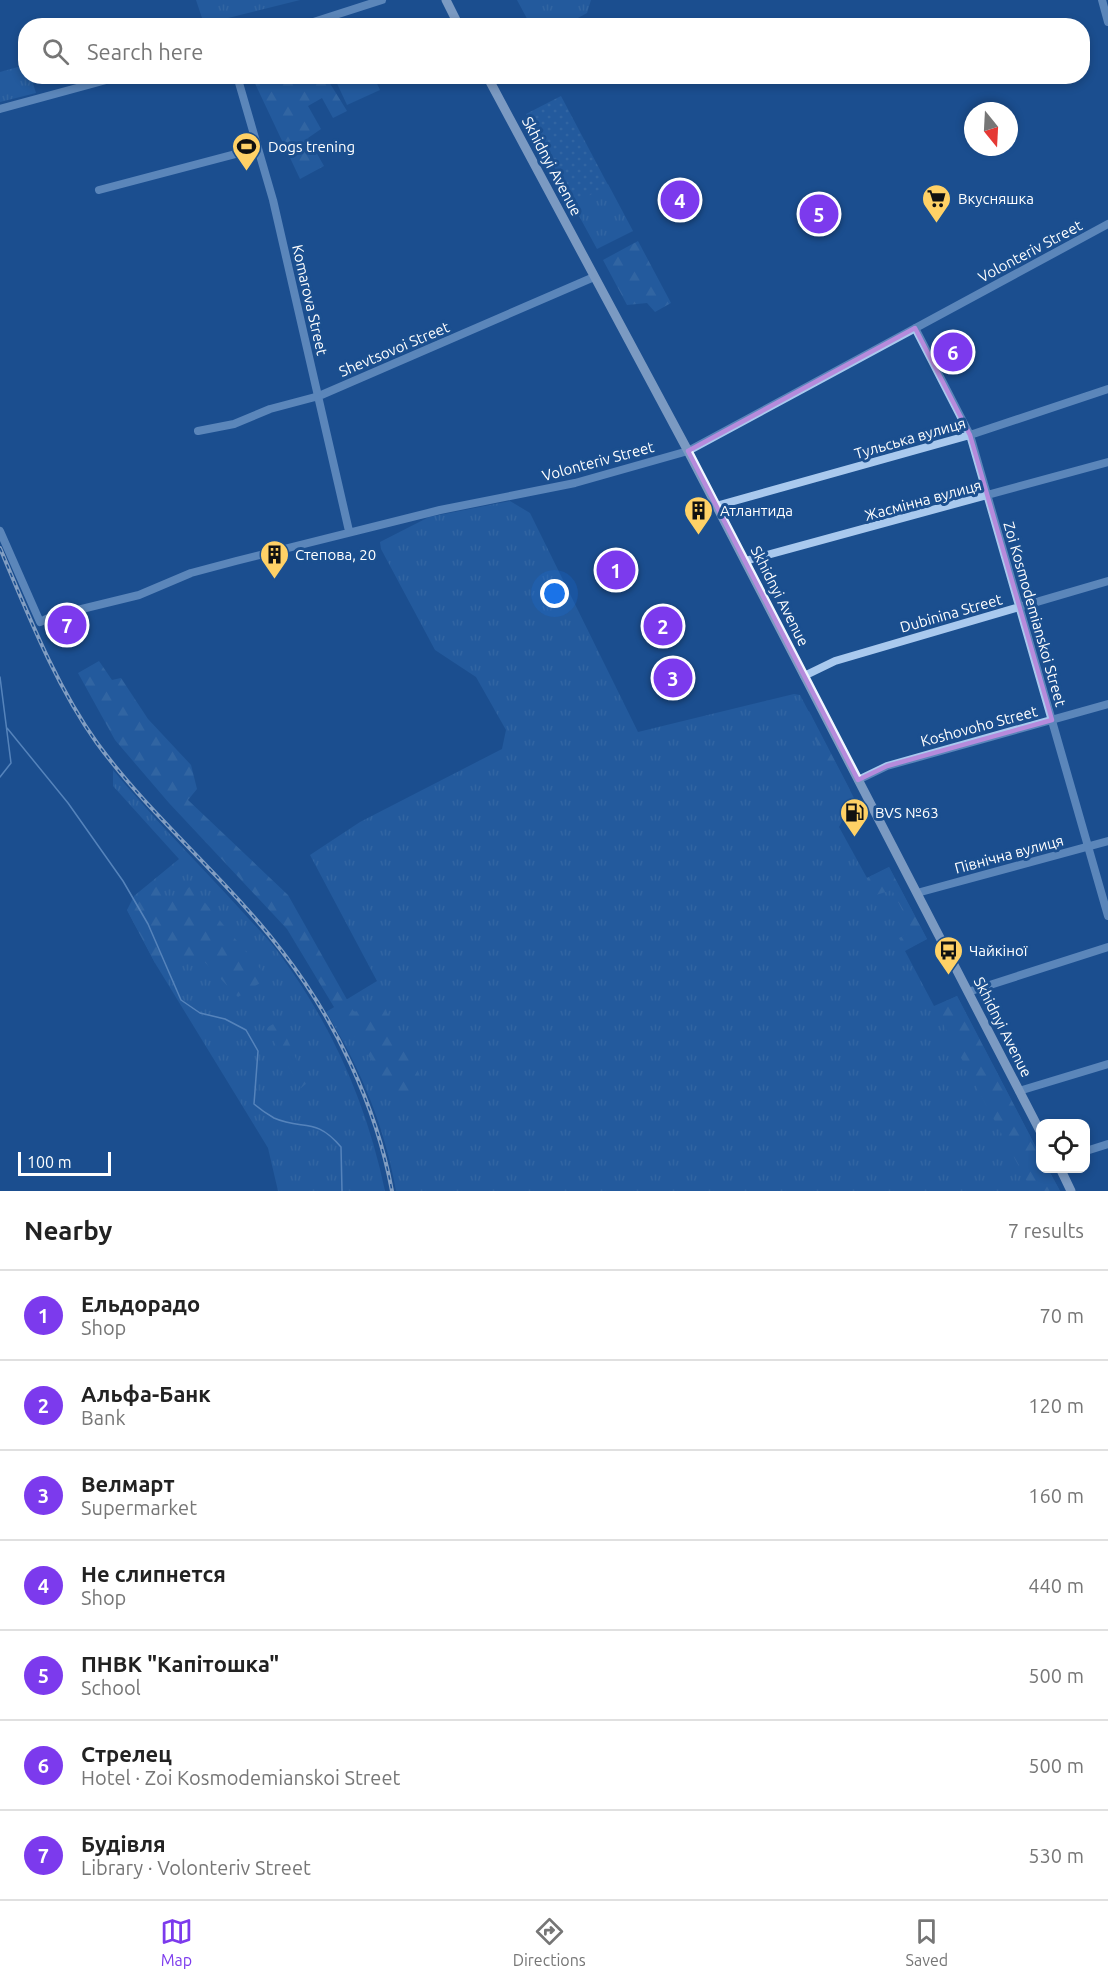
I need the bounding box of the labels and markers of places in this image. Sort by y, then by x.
sports icon: Dogs trening [231,130,263,172]
place label: Dogs trening [268,138,355,155]
pin: 4 [660,178,700,222]
supermarket icon: Вкусняшка [921,182,953,224]
place label: Вкусняшка [958,190,1034,207]
pin: 5 [800,192,838,236]
pin: 6 [934,330,972,374]
building icon: Атлантида [683,494,715,536]
place label: Атлантида [720,502,793,519]
building icon: Степова, 20 [258,538,290,580]
place label: Степова, 20 [295,546,376,563]
pin: 1 [596,548,636,592]
pin: 7 [48,602,86,648]
pin: 2 [644,604,682,648]
pin: 3 [654,656,692,700]
fuel station icon: BVS №63 [838,796,870,838]
place label: BVS №63 [875,804,939,821]
bus stop icon: Чайкіної [932,934,964,976]
place label: Чайкіної [969,942,1028,959]

